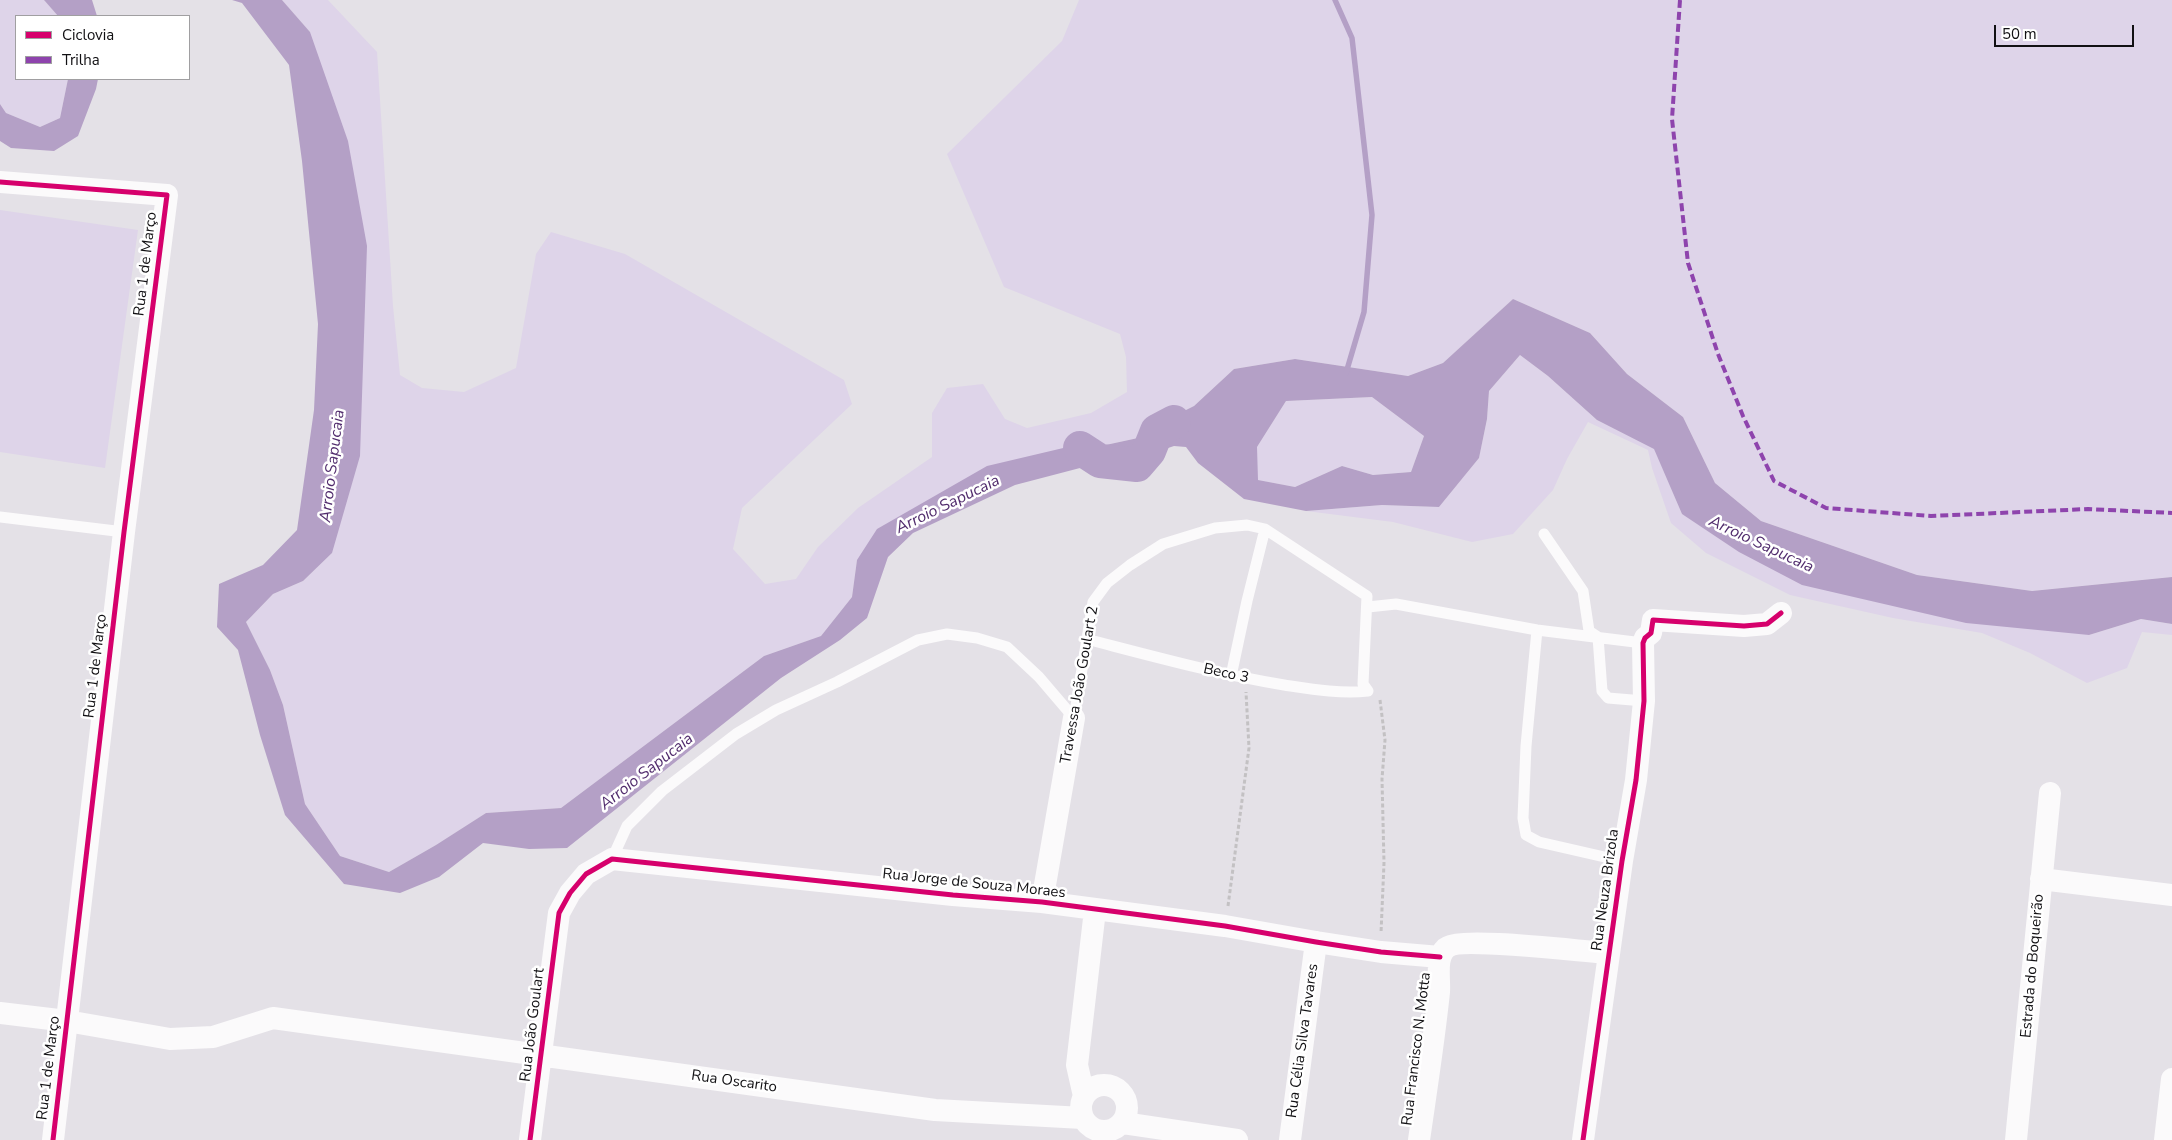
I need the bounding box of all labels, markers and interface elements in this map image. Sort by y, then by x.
legend [15,15,190,80]
scale bar [1997,15,2137,47]
text: 50 m [2002,24,2037,44]
text: Ciclovia [62,25,114,45]
text: Trilha [62,50,100,70]
street label: Rua 1 de Março [131,211,161,317]
water label: Arroio Sapucaia [317,409,349,523]
water label: Arroio Sapucaia [893,472,1003,538]
water label: Arroio Sapucaia [1706,512,1816,578]
street label: Travessa João Goulart 2 [1057,605,1103,765]
street label: Rua 1 de Março [81,613,111,719]
street label: Beco 3 [1202,660,1250,688]
water label: Arroio Sapucaia [596,730,698,814]
street label: Rua Neuza Brizola [1589,828,1623,952]
street label: Rua Jorge de Souza Moraes [881,865,1067,903]
street label: Estrada do Boqueirão [2018,893,2048,1039]
street label: Rua Célia Silva Tavares [1283,963,1323,1119]
street label: Rua João Goulart [517,967,549,1083]
street label: Rua Francisco N. Motta [1399,971,1435,1127]
street label: Rua 1 de Março [34,1015,64,1121]
street label: Rua Oscarito [690,1067,778,1097]

